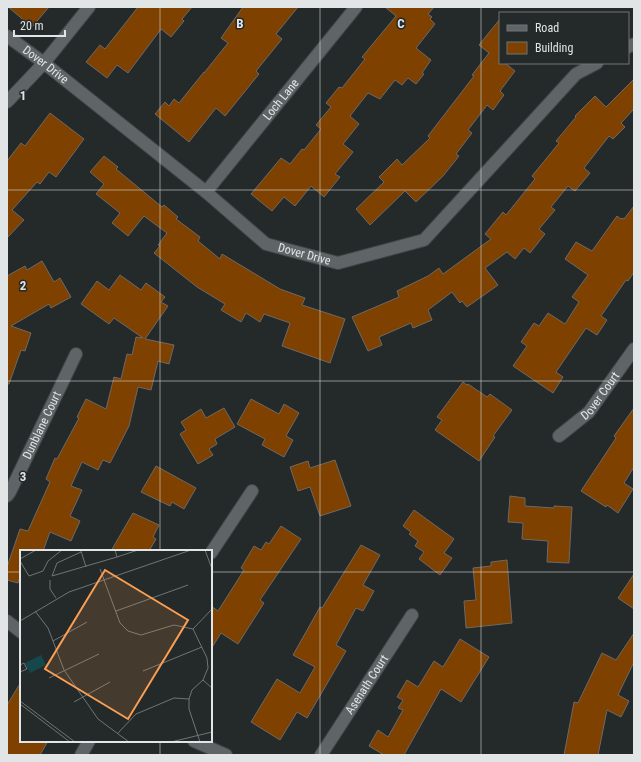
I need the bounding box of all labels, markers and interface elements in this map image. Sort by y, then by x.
scale bar [14,12,65,38]
legend [499,12,629,64]
text: B [236,16,244,31]
text: C [397,16,405,31]
text: 20 m [20,19,44,33]
text: Road [535,21,559,35]
text: Building [535,41,573,55]
street label: Dover Drive [20,43,71,87]
street label: Loch Lane [260,76,302,123]
text: 1 [20,88,26,103]
street label: Dover Drive [277,240,333,268]
text: 2 [20,278,27,293]
street label: Dover Court [578,369,623,423]
street label: Dunblane Court [20,389,64,461]
text: 3 [20,469,26,484]
inset map [20,550,212,742]
street label: Asenath Court [342,652,391,717]

